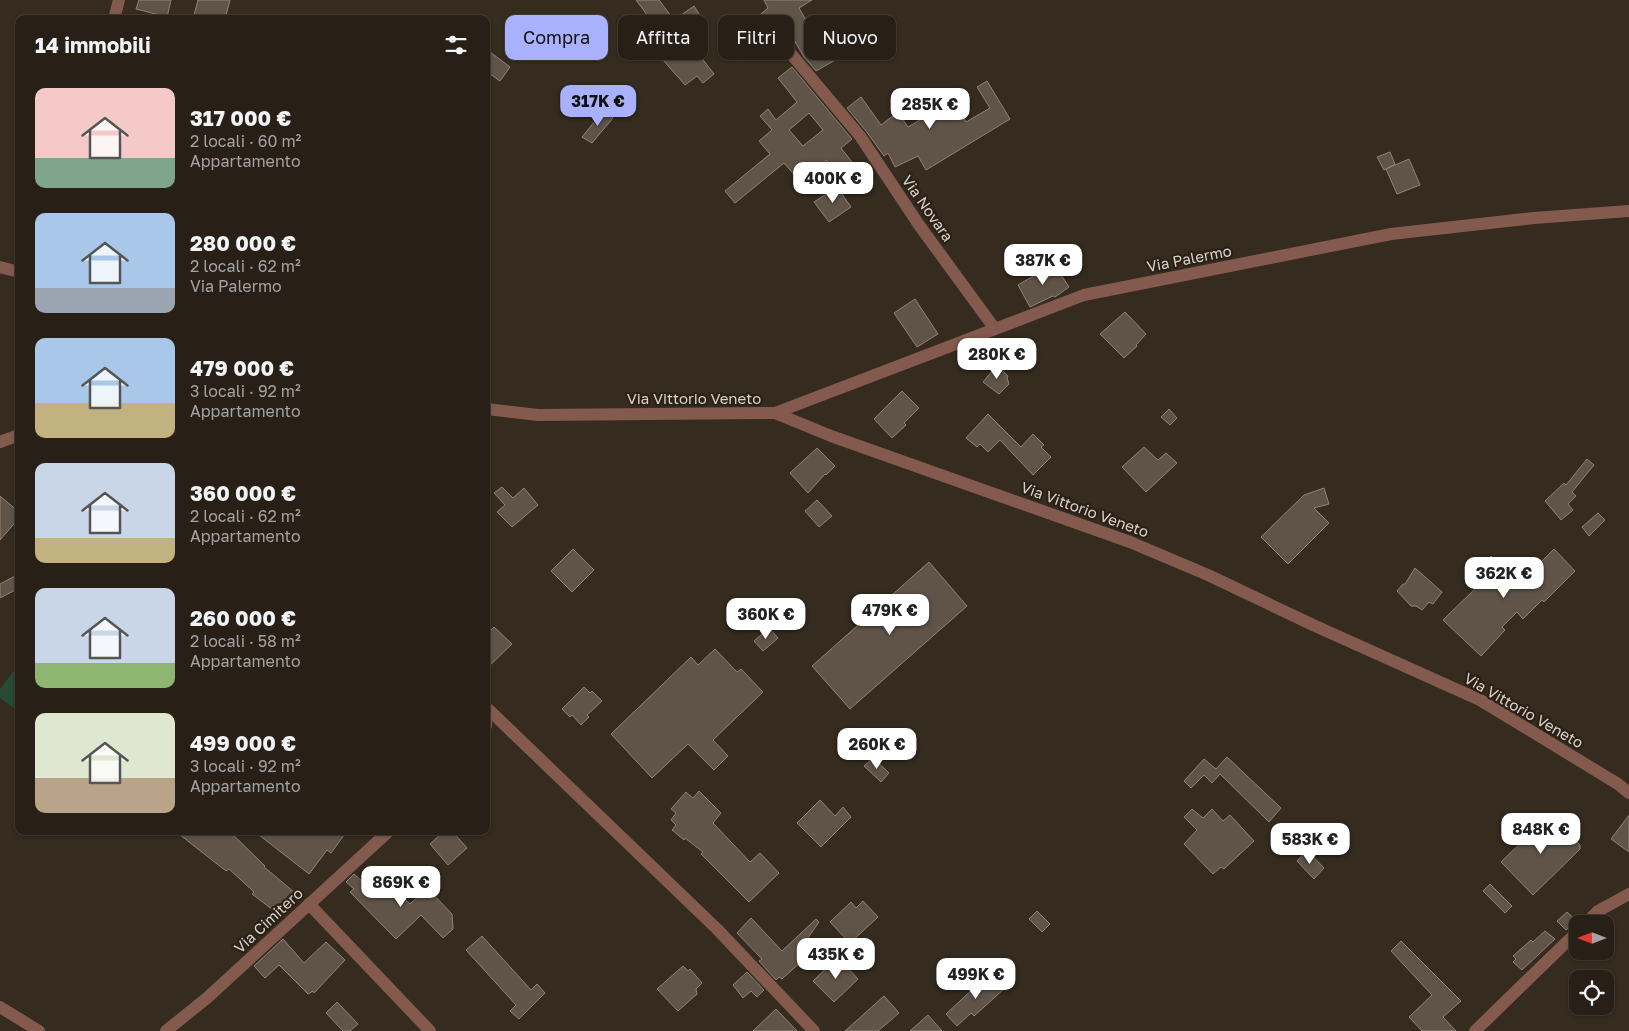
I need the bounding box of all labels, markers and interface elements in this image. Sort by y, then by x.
chip: Compra [505,15,608,60]
chip: Affitta [618,15,708,60]
chip: Filtri [718,15,794,60]
chip: Nuovo [804,15,896,60]
icon: filters [442,31,470,59]
text: 14 immobili [35,32,151,58]
pin: 317K € [557,84,639,127]
pin: 285K € [889,88,971,130]
text: 317K € [571,91,625,111]
text: 285K € [902,94,958,114]
text: 317 000 € [190,105,291,131]
icon: home [75,108,135,168]
text: 2 locali · 60 m² [190,131,301,151]
text: Appartamento [190,151,301,171]
pin: 400K € [792,162,874,204]
text: 400K € [804,168,862,188]
street label: Via Novara [899,171,957,245]
text: 280 000 € [190,230,296,256]
icon: home [75,233,135,293]
street label: Via Palermo [1145,241,1233,275]
pin: 387K € [1002,244,1084,286]
text: 387K € [1015,250,1071,270]
text: 2 locali · 62 m² [190,256,301,276]
text: Via Palermo [190,276,282,296]
pin: 280K € [956,338,1038,380]
text: 280K € [968,344,1026,364]
text: 479 000 € [190,355,294,381]
icon: home [75,358,135,418]
text: 3 locali · 92 m² [190,381,301,401]
street label: Via Vittorio Veneto [627,389,761,407]
text: Appartamento [190,401,301,421]
street label: Via Vittorio Veneto [1019,478,1151,540]
text: 360 000 € [190,480,296,506]
icon: home [75,483,135,543]
text: 2 locali · 62 m² [190,506,301,526]
text: Appartamento [190,526,301,546]
pin: 362K € [1463,556,1545,599]
text: 362K € [1476,563,1532,583]
pin: 479K € [849,594,931,636]
pin: 360K € [725,598,807,640]
text: 479K € [862,600,918,620]
text: 360K € [737,604,795,624]
text: 260 000 € [190,605,296,631]
icon: home [75,608,135,668]
text: 2 locali · 58 m² [190,631,301,651]
text: Appartamento [190,651,301,671]
street label: Via Vittorio Veneto [1461,669,1587,751]
pin: 260K € [836,728,918,770]
text: 499 000 € [190,730,296,756]
icon: home [75,733,135,793]
text: 260K € [848,734,906,754]
text: 3 locali · 92 m² [190,756,301,776]
text: Appartamento [190,776,301,796]
pin: 848K € [1500,812,1582,855]
text: 848K € [1512,819,1570,839]
pin: 583K € [1269,822,1351,865]
text: 583K € [1282,829,1338,849]
pin: 869K € [360,866,442,908]
text: 869K € [372,872,430,892]
street label: Via Cimitero [230,884,306,956]
north arrow [1569,915,1614,960]
map controls [1569,915,1614,1015]
pin: 435K € [795,938,877,980]
text: 435K € [808,944,864,964]
pin: 499K € [935,958,1017,1000]
text: 499K € [947,964,1005,984]
button: locate [1569,970,1614,1015]

